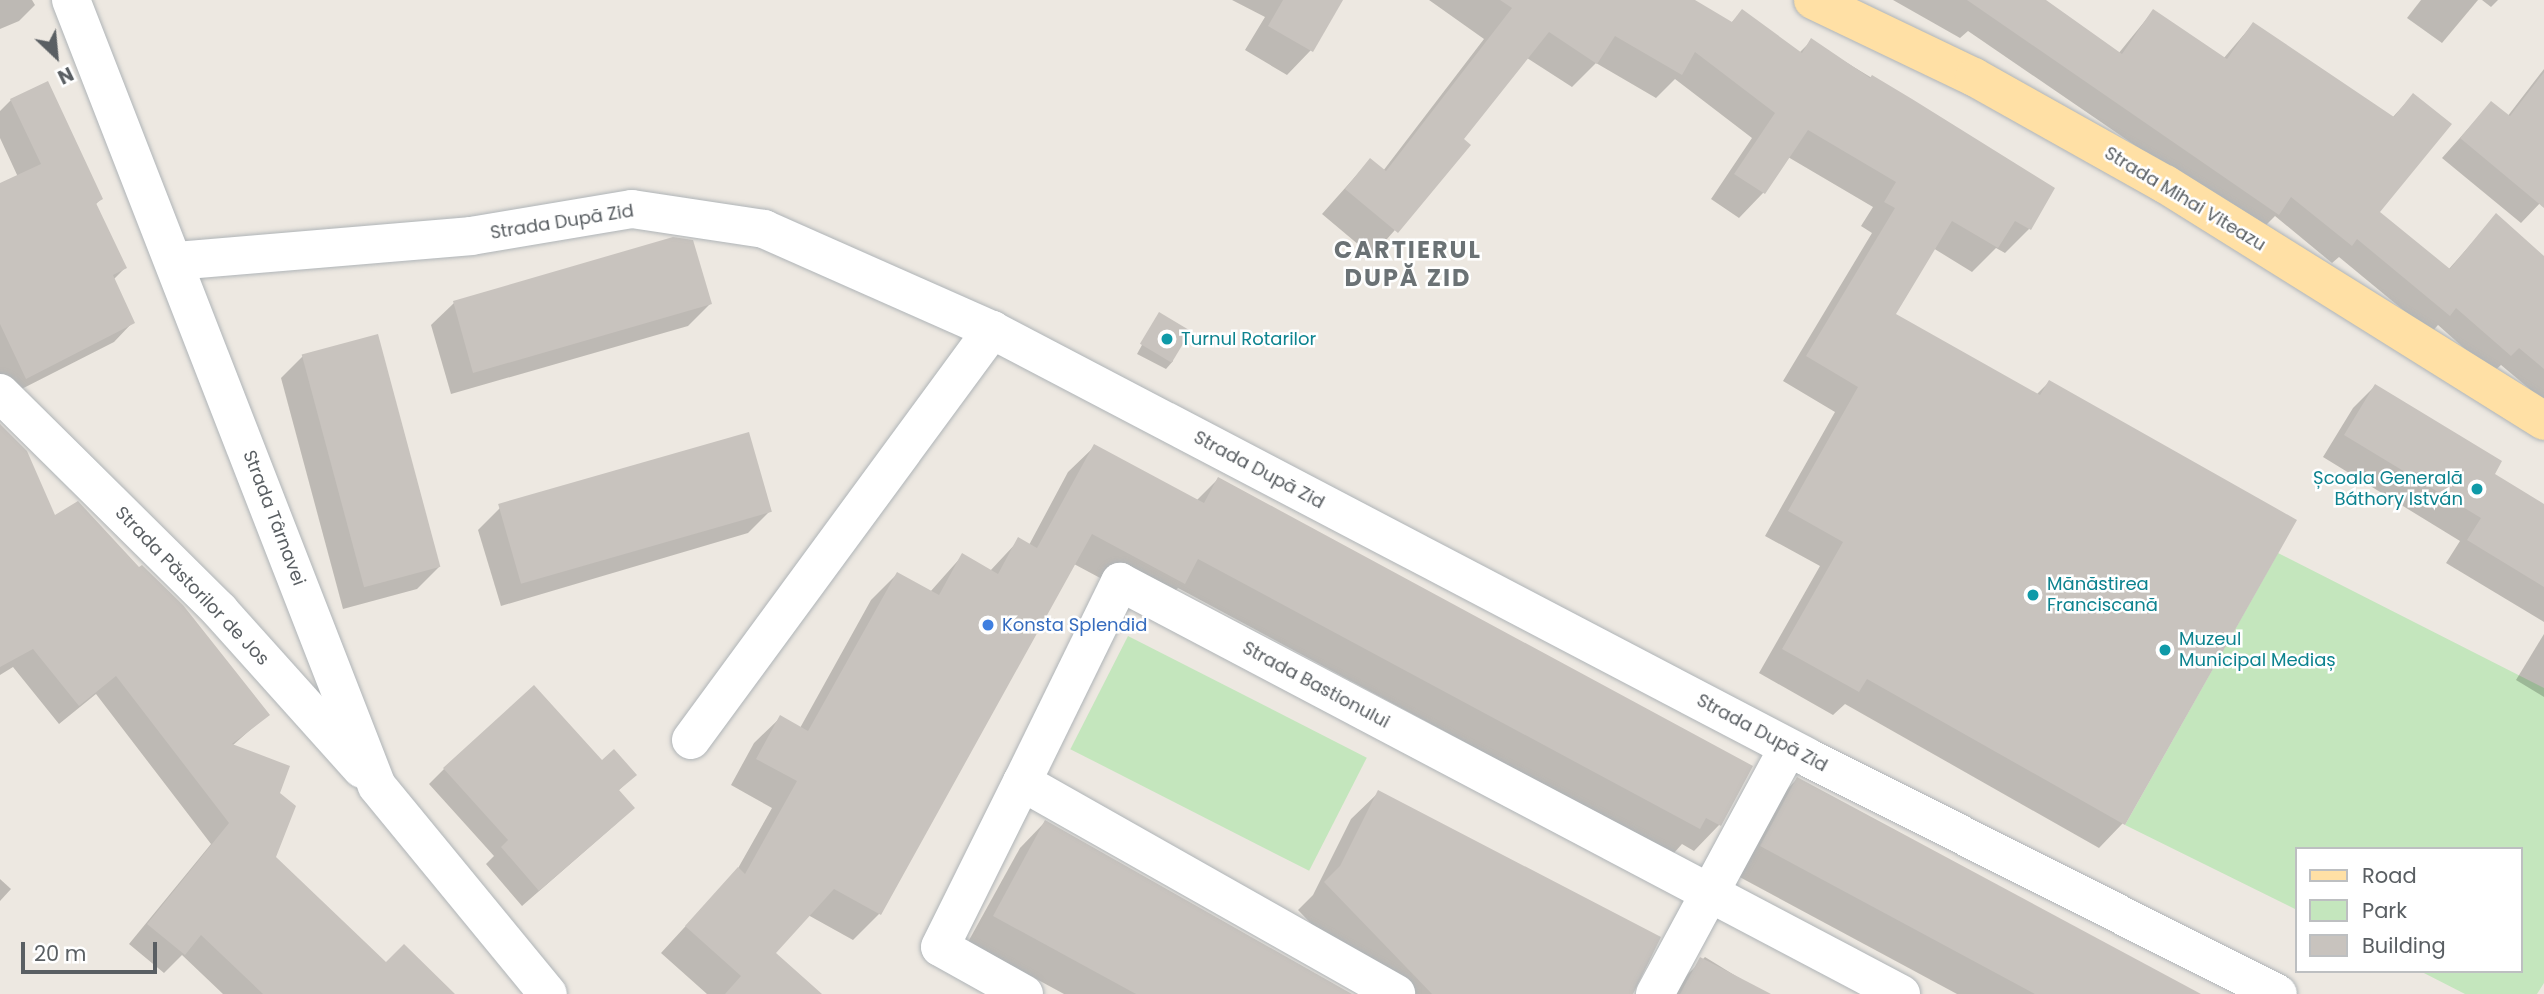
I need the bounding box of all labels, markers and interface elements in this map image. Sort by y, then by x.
north arrow [21,21,91,91]
text: N [53,60,78,91]
street label: Strada Mihai Viteazu [2101,142,2269,256]
street label: Strada După Zid [489,200,635,244]
district label: CARTIERUL DUPĂ ZID [1335,236,1481,292]
place label: Turnul Rotarilor [1181,328,1316,350]
marker: Turnul Rotarilor [1159,331,1175,347]
street label: Strada După Zid [1190,426,1328,514]
street label: Strada Târnavei [238,447,310,589]
place label: Școala Generală Báthory István [2313,468,2463,510]
marker: Școala Generală Báthory István [2469,481,2485,497]
street label: Strada Păstorilor de Jos [110,502,274,670]
place label: Mănăstirea Franciscană [2047,574,2158,616]
marker: Mănăstirea Franciscană [2025,587,2041,603]
place label: Konsta Splendid [1002,614,1147,636]
marker: Konsta Splendid [980,617,996,633]
place label: Muzeul Municipal Mediaș [2179,629,2336,672]
street label: Strada Bastionului [1239,637,1393,733]
marker: Muzeul Municipal Mediaș [2157,642,2173,658]
street label: Strada După Zid [1693,689,1831,777]
legend [2296,847,2523,973]
text: Road [2362,861,2417,890]
text: Park [2362,896,2407,925]
scale bar [24,928,161,972]
text: Building [2362,931,2446,960]
text: 20 m [34,939,87,968]

